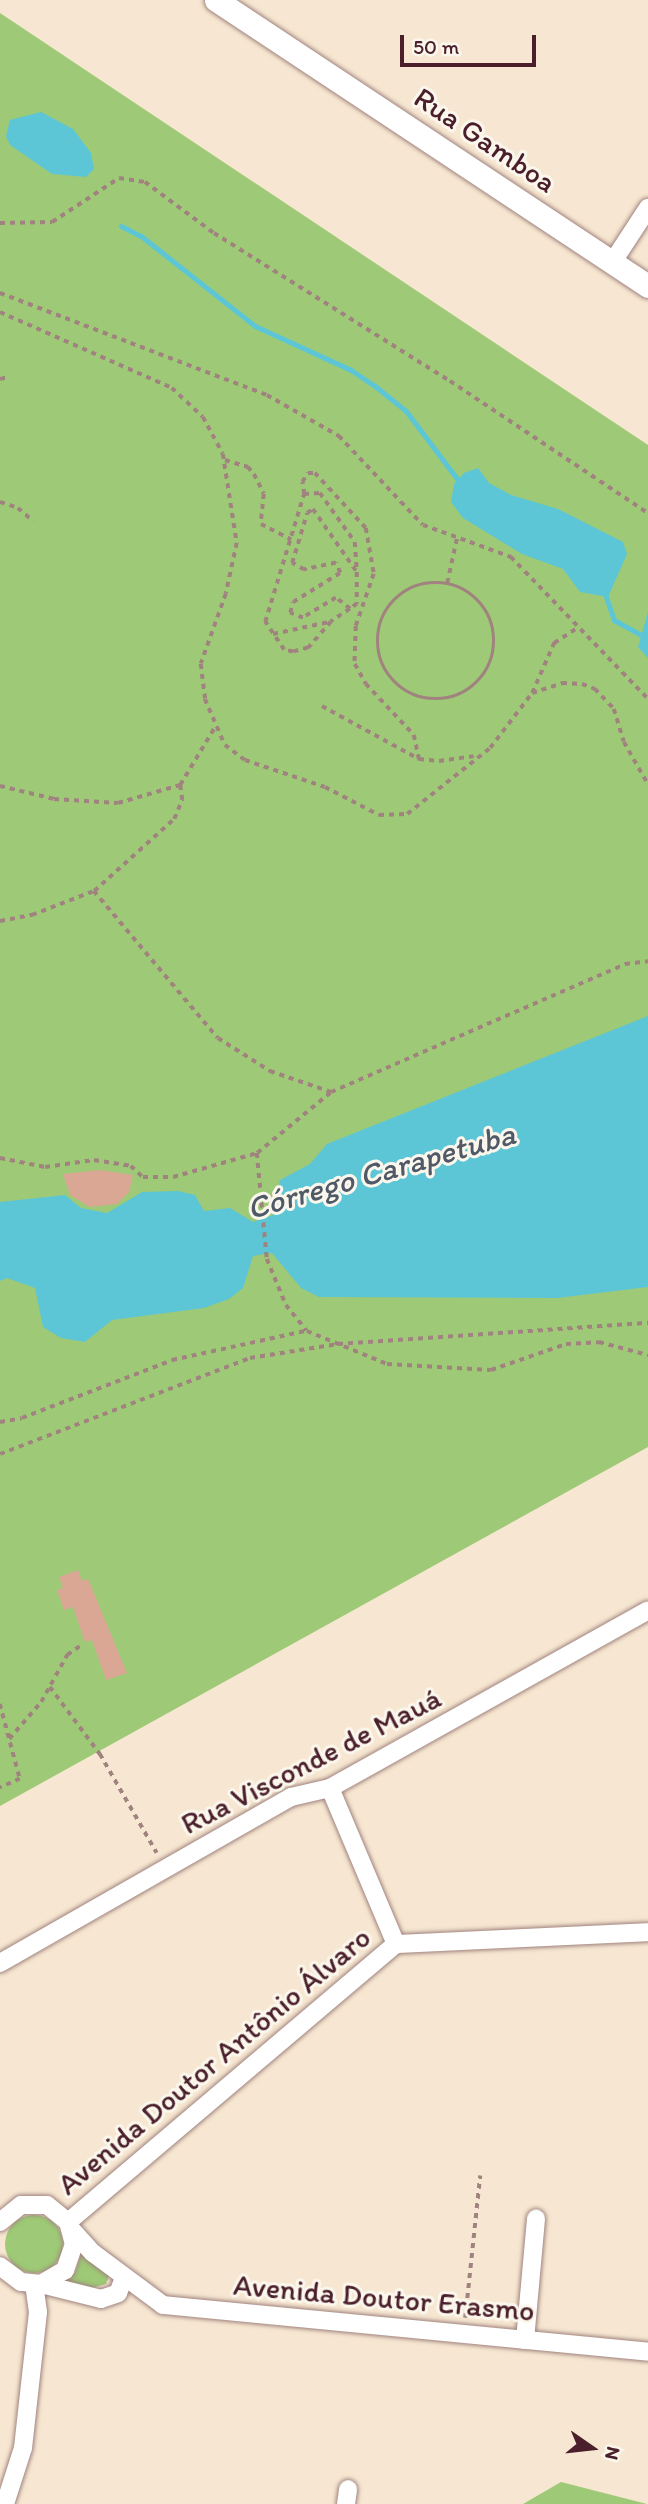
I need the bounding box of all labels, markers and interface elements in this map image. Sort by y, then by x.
scale bar [403,21,540,65]
text: 50 m [413,34,459,59]
street label: Rua Gamboa [407,79,563,201]
water label: Córrego Carapetuba [243,1115,519,1227]
street label: Rua Visconde de Mauá [175,1680,447,1842]
street label: Avenida Doutor Antônio Álvaro [50,1919,378,2203]
street label: Avenida Doutor Erasmo [231,2267,537,2329]
north arrow [557,2413,627,2483]
text: N [600,2444,626,2462]

